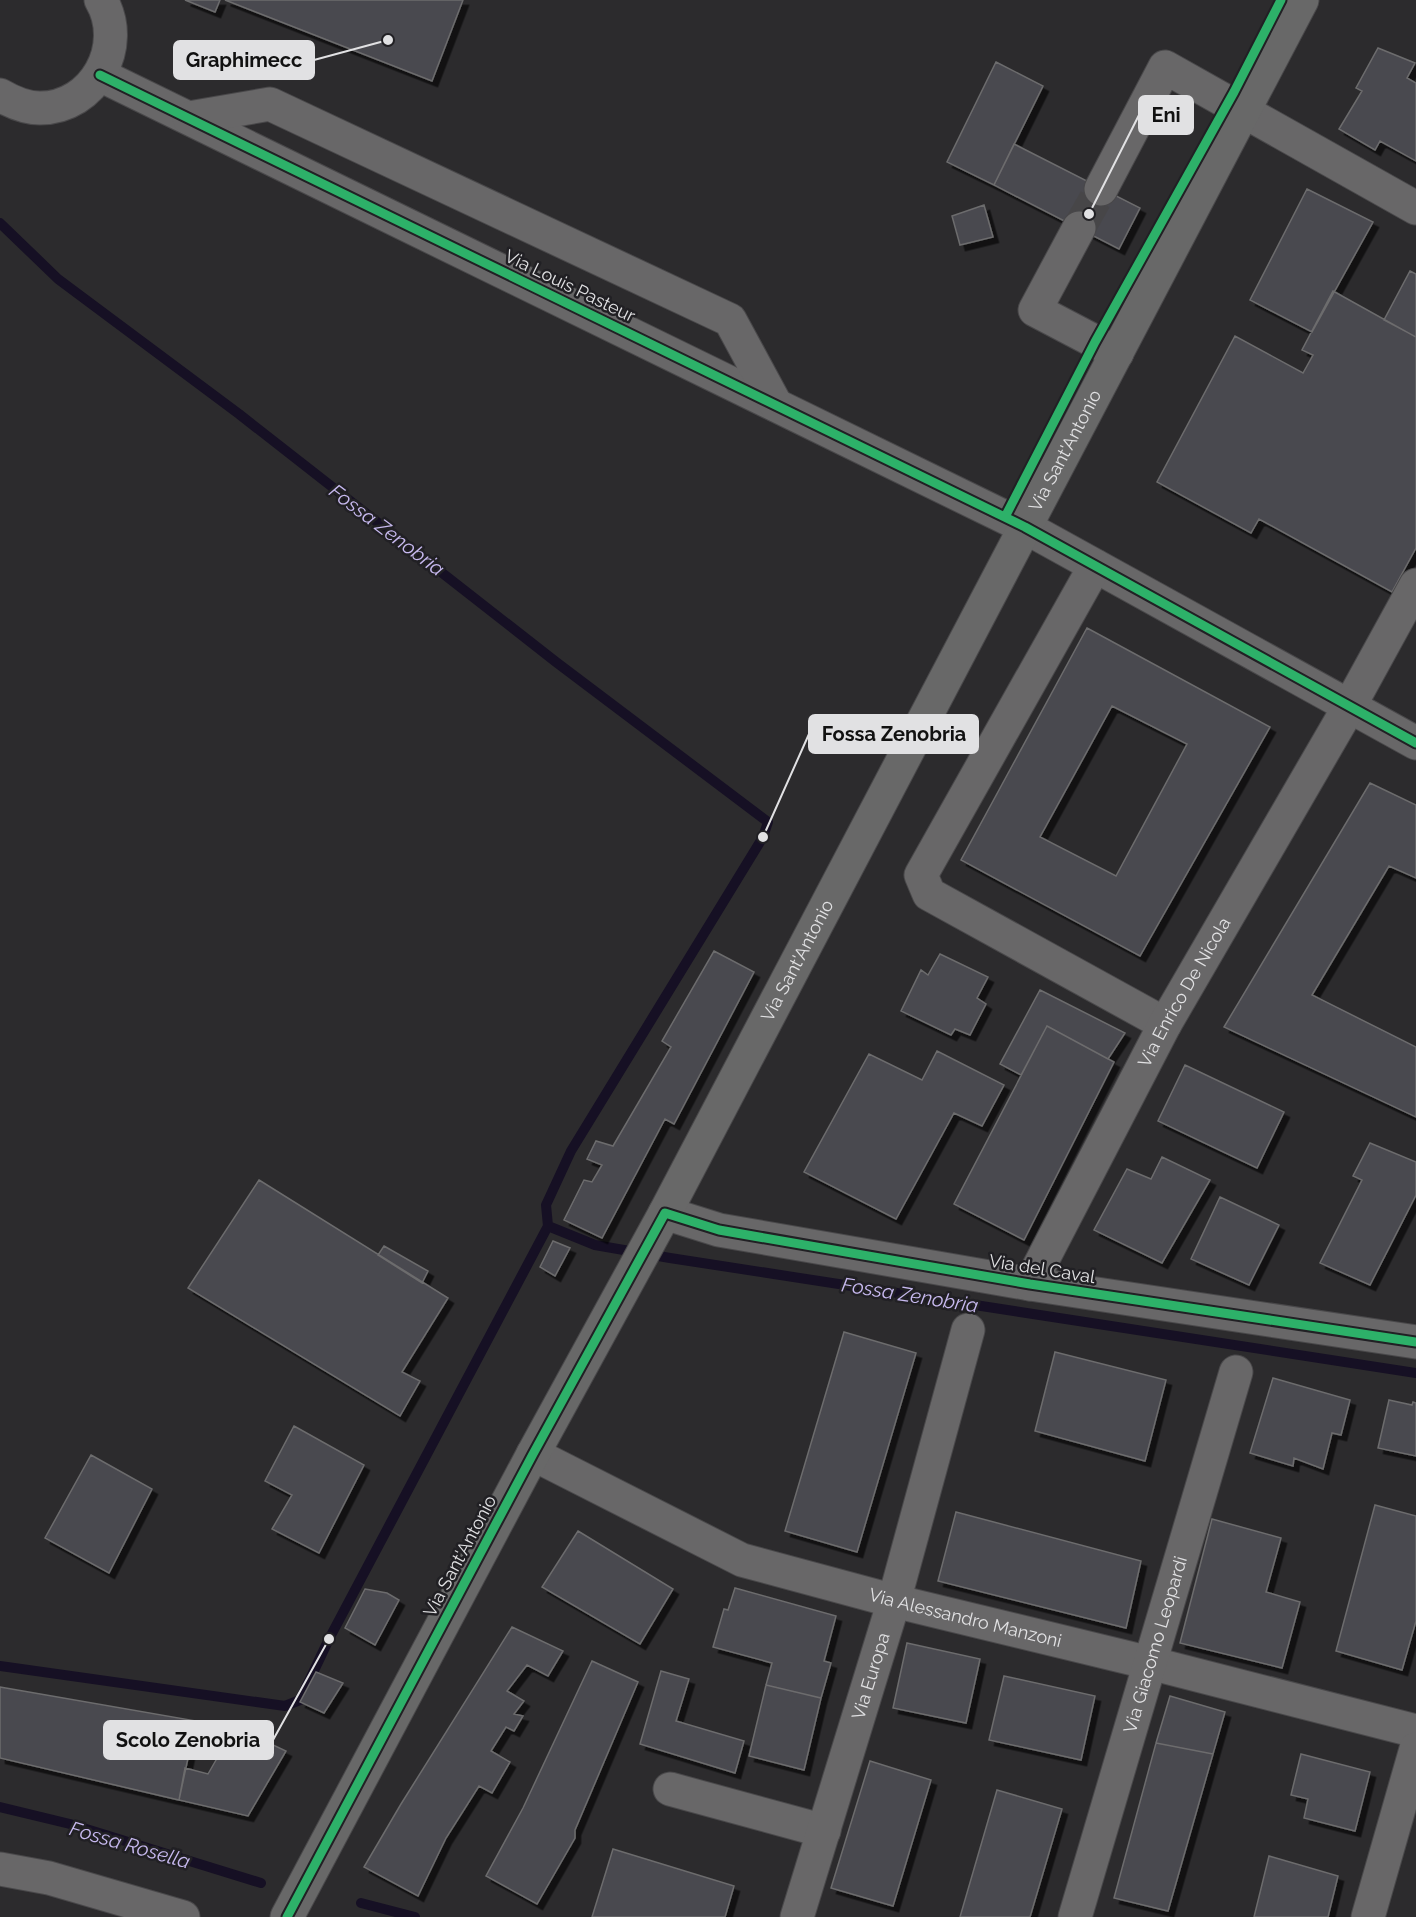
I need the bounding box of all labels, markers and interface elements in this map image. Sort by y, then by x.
callout: Graphimecc [174,41,314,79]
text: Graphimecc [186,48,302,72]
callout: Eni [1139,96,1193,134]
text: Eni [1151,103,1181,127]
street label: Via Louis Pasteur [502,245,639,327]
street label: Via Sant'Antonio [1024,386,1106,515]
water label: Fossa Zenobria [325,479,449,581]
callout: Fossa Zenobria [809,715,978,753]
text: Fossa Zenobria [822,722,966,746]
street label: Via Sant'Antonio [756,896,838,1025]
street label: Via Enrico De Nicola [1133,914,1235,1070]
street label: Via del Caval [988,1250,1097,1287]
water label: Fossa Zenobria [840,1272,980,1318]
street label: Via Sant'Antonio [419,1491,501,1620]
street label: Via Giacomo Leopardi [1119,1554,1191,1735]
street label: Via Alessandro Manzoni [867,1584,1064,1651]
street label: Via Europa [847,1630,894,1722]
callout: Scolo Zenobria [104,1721,273,1759]
text: Scolo Zenobria [116,1728,260,1752]
water label: Fossa Rosella [67,1816,193,1874]

